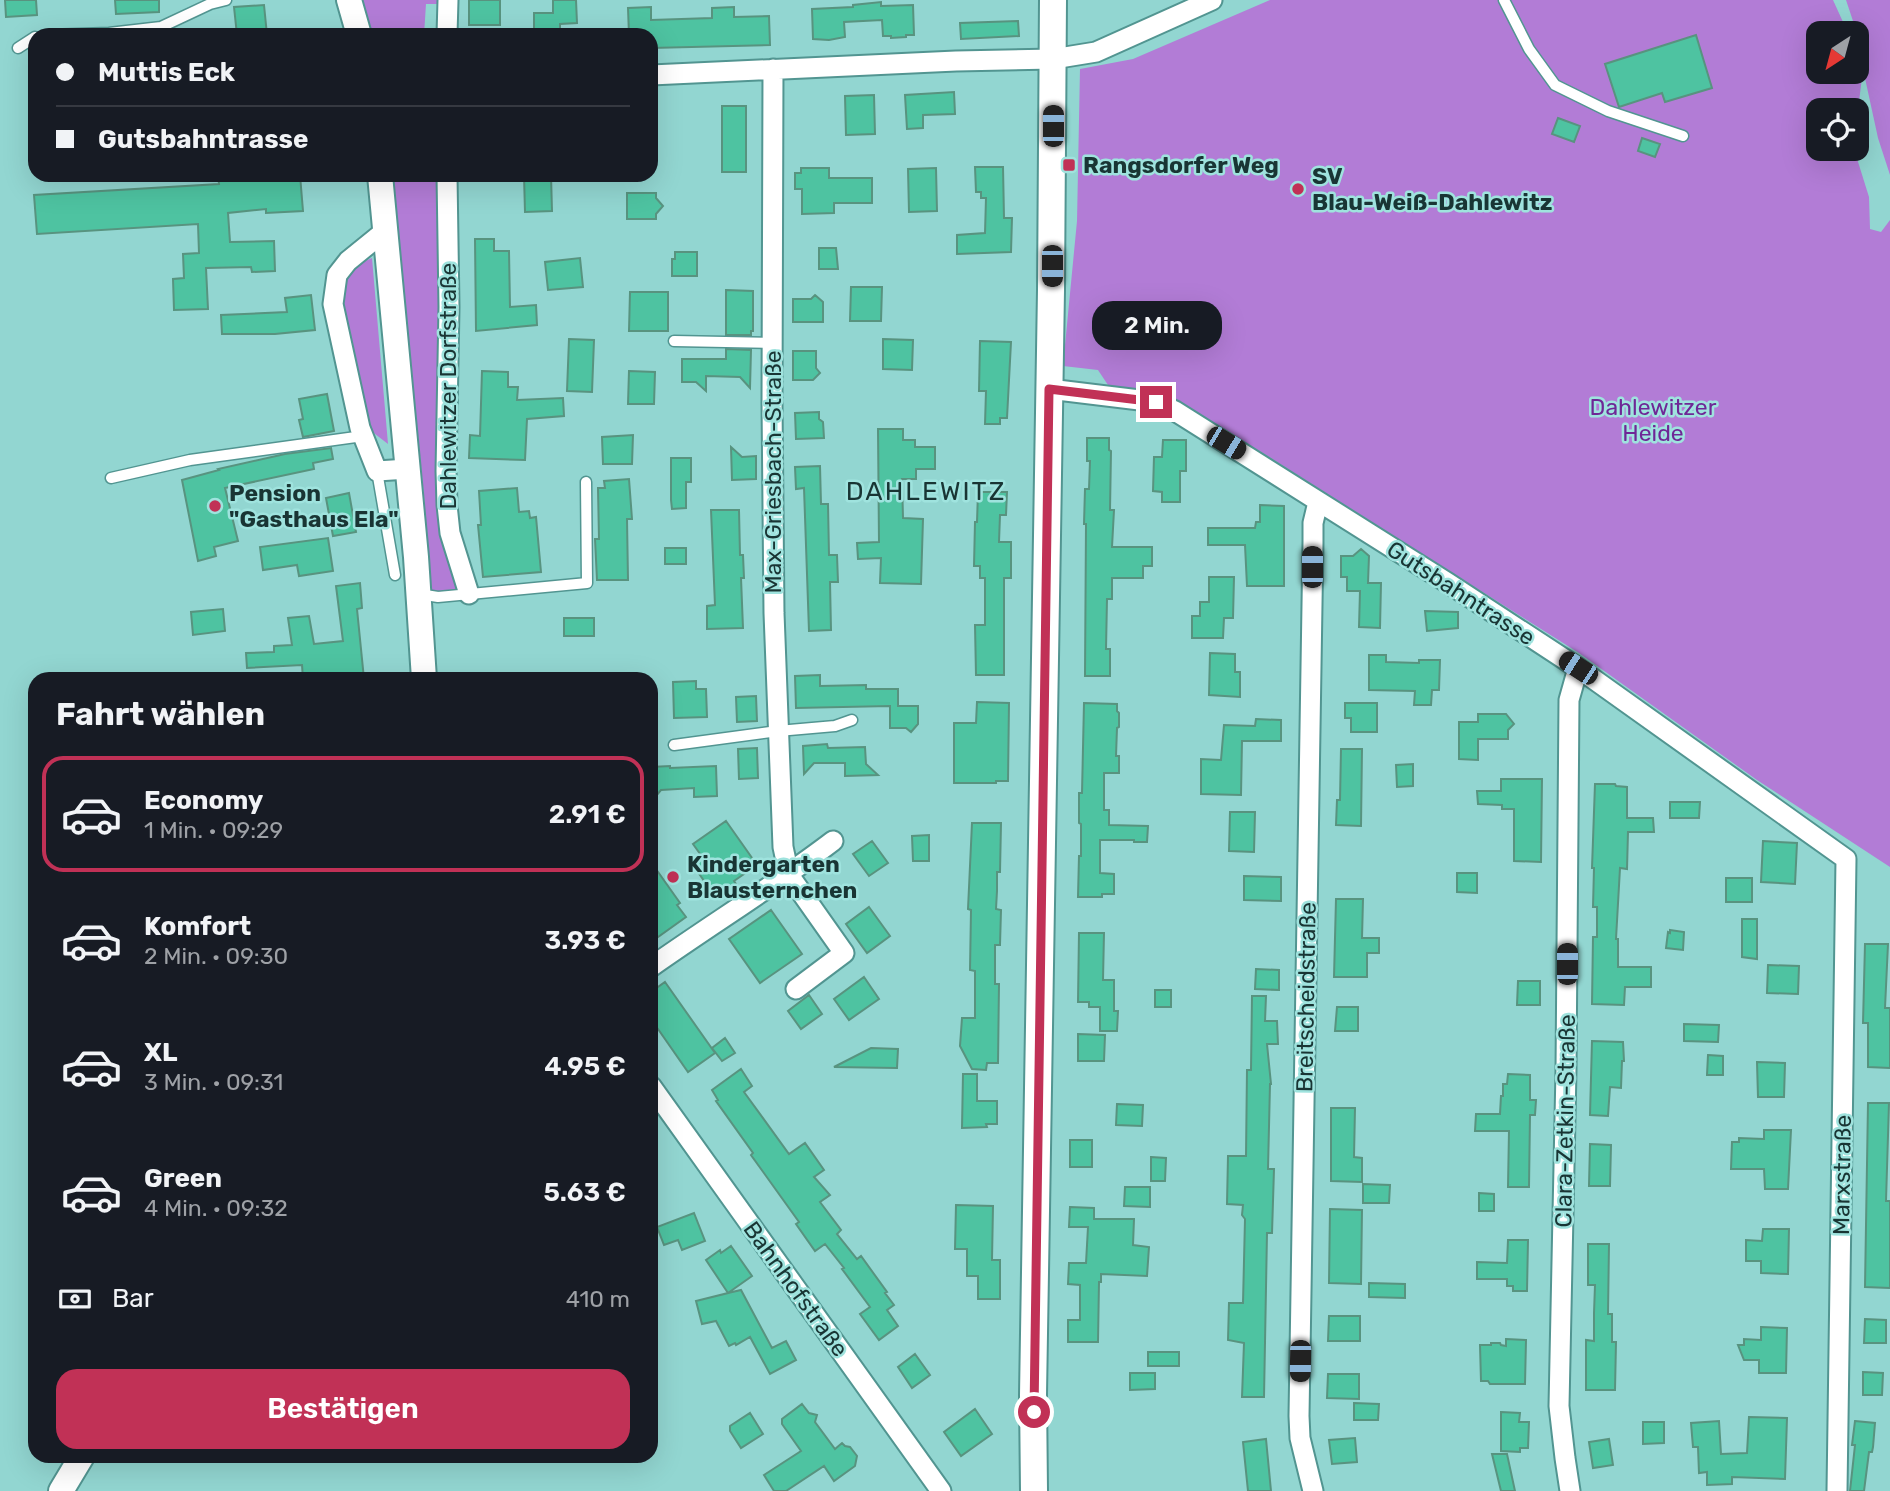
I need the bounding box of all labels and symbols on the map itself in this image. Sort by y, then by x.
north arrow [1806,21,1869,84]
car [1043,105,1064,147]
place label: Rangsdorfer Weg [1083,151,1279,179]
marker: Rangsdorfer Weg [1061,157,1077,173]
place label: SV Blau-Weiß-Dahlewitz [1312,162,1552,216]
marker: SV Blau-Weiß-Dahlewitz [1290,181,1306,197]
car [1042,245,1063,287]
street label: Dahlewitzer Dorfstraße [434,262,462,510]
callout: 2 Min. [1091,300,1221,350]
street label: Max-Griesbach-Straße [759,350,787,594]
route end [1140,386,1172,418]
park label: Dahlewitzer Heide [1590,393,1717,447]
car [1203,423,1250,463]
district label: DAHLEWITZ [846,476,1006,507]
place label: Pension "Gasthaus Ela" [229,479,399,533]
marker: Pension "Gasthaus Ela" [207,498,223,514]
street label: Gutsbahntrasse [1382,535,1540,651]
car [1302,546,1323,588]
car [1555,648,1602,688]
place label: Kindergarten Blausternchen [687,850,857,904]
marker: Kindergarten Blausternchen [665,869,681,885]
street label: Breitscheidstraße [1290,902,1322,1092]
car [1557,943,1578,985]
street label: Clara-Zetkin-Straße [1549,1014,1581,1228]
street label: Marxstraße [1827,1115,1857,1235]
street label: Bahnhofstraße [738,1216,854,1362]
car [1290,1340,1311,1382]
route start [1018,1396,1050,1428]

